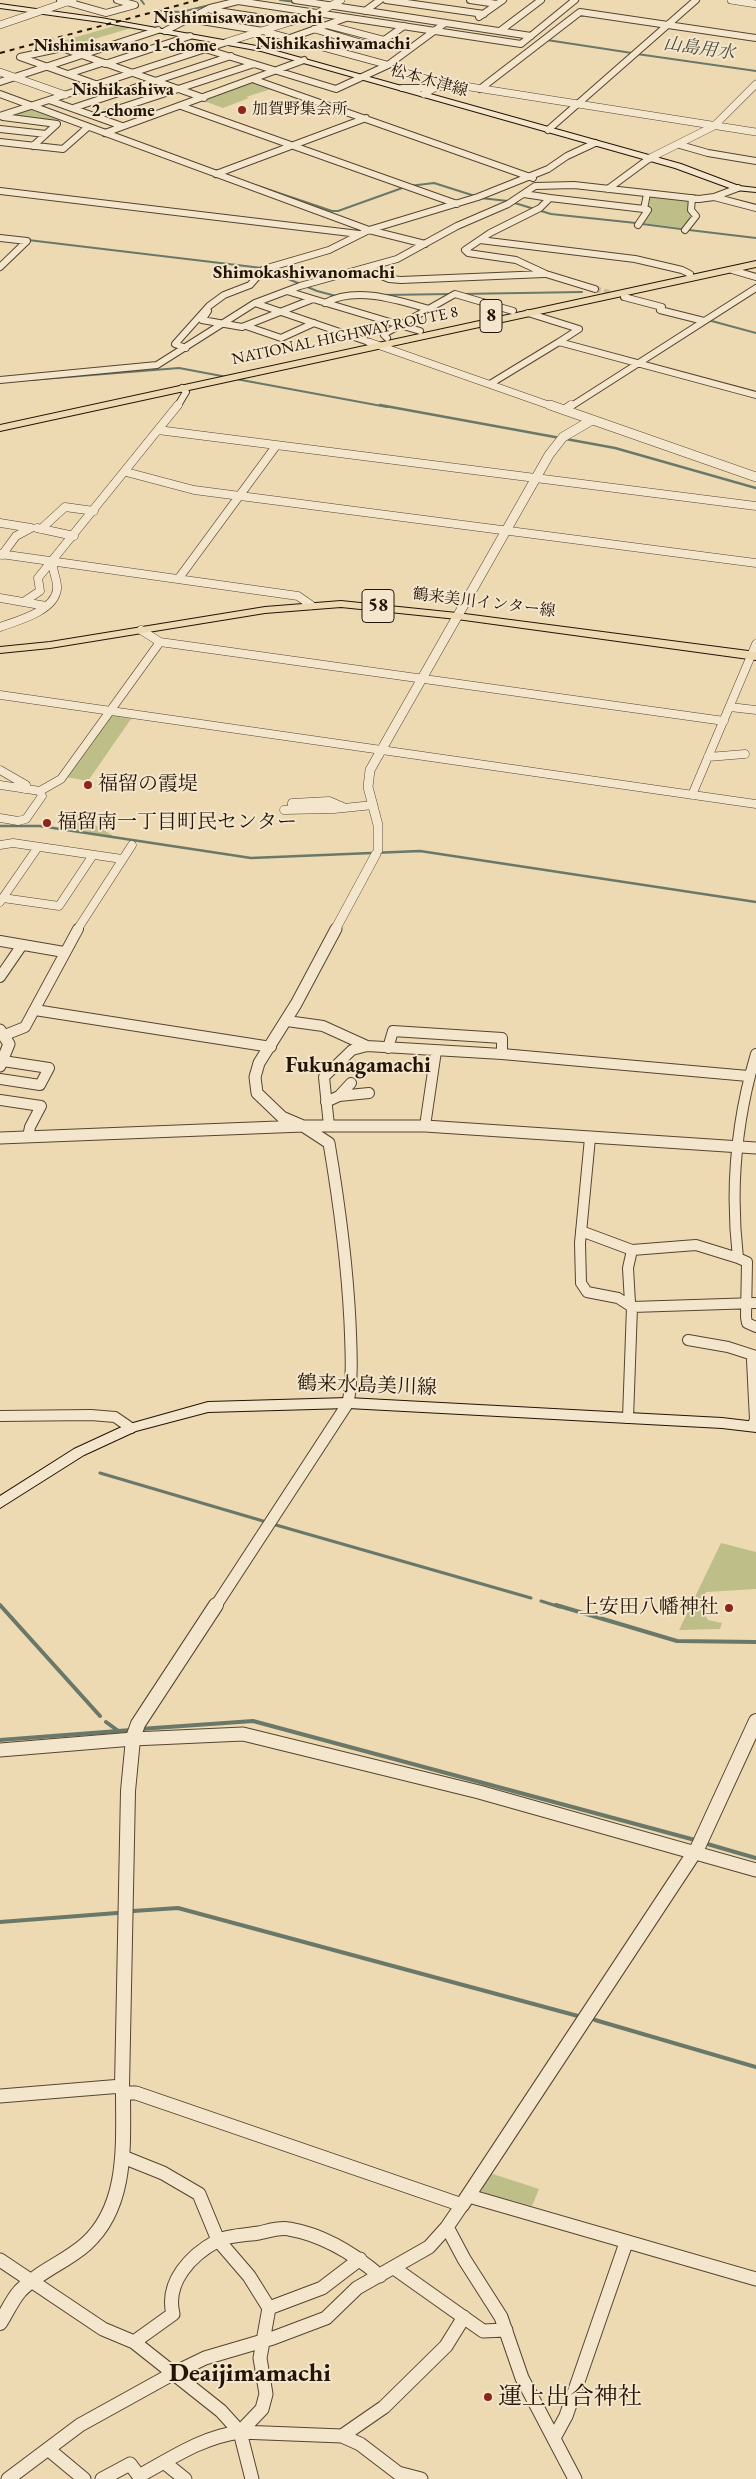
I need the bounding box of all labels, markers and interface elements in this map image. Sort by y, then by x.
district label: Nishimisawanomachi [153,7,323,29]
district label: Nishikashiwamachi [255,33,411,55]
water label: 山島用水 [662,33,736,65]
district label: Nishimisawano 1-chome [33,35,217,57]
street label: 松本木津線 [388,61,470,101]
district label: Nishikashiwa 2-chome [72,79,174,122]
place label: 加賀野集会所 [252,100,348,120]
marker: 加賀野集会所 [236,104,248,116]
district label: Shimokashiwanomachi [213,262,395,284]
road number: 8 [480,300,502,332]
street label: NATIONAL HIGHWAY ROUTE 8 [230,303,460,369]
street label: 鶴来美川インター線 [411,585,557,621]
road number: 58 [362,590,394,622]
place label: 福留の霞堤 [98,773,198,797]
marker: 福留の霞堤 [82,779,94,791]
place label: 福留南一丁目町民センター [57,811,297,835]
marker: 福留南一丁目町民センター [41,817,53,829]
district label: Fukunagamachi [285,1053,431,1079]
street label: 鶴来水島美川線 [297,1372,437,1400]
place label: 上安田八幡神社 [579,1596,719,1620]
marker: 上安田八幡神社 [723,1602,735,1614]
district label: Deaijimamachi [169,2358,331,2390]
place label: 運上出合神社 [498,2383,642,2411]
marker: 運上出合神社 [482,2391,494,2403]

